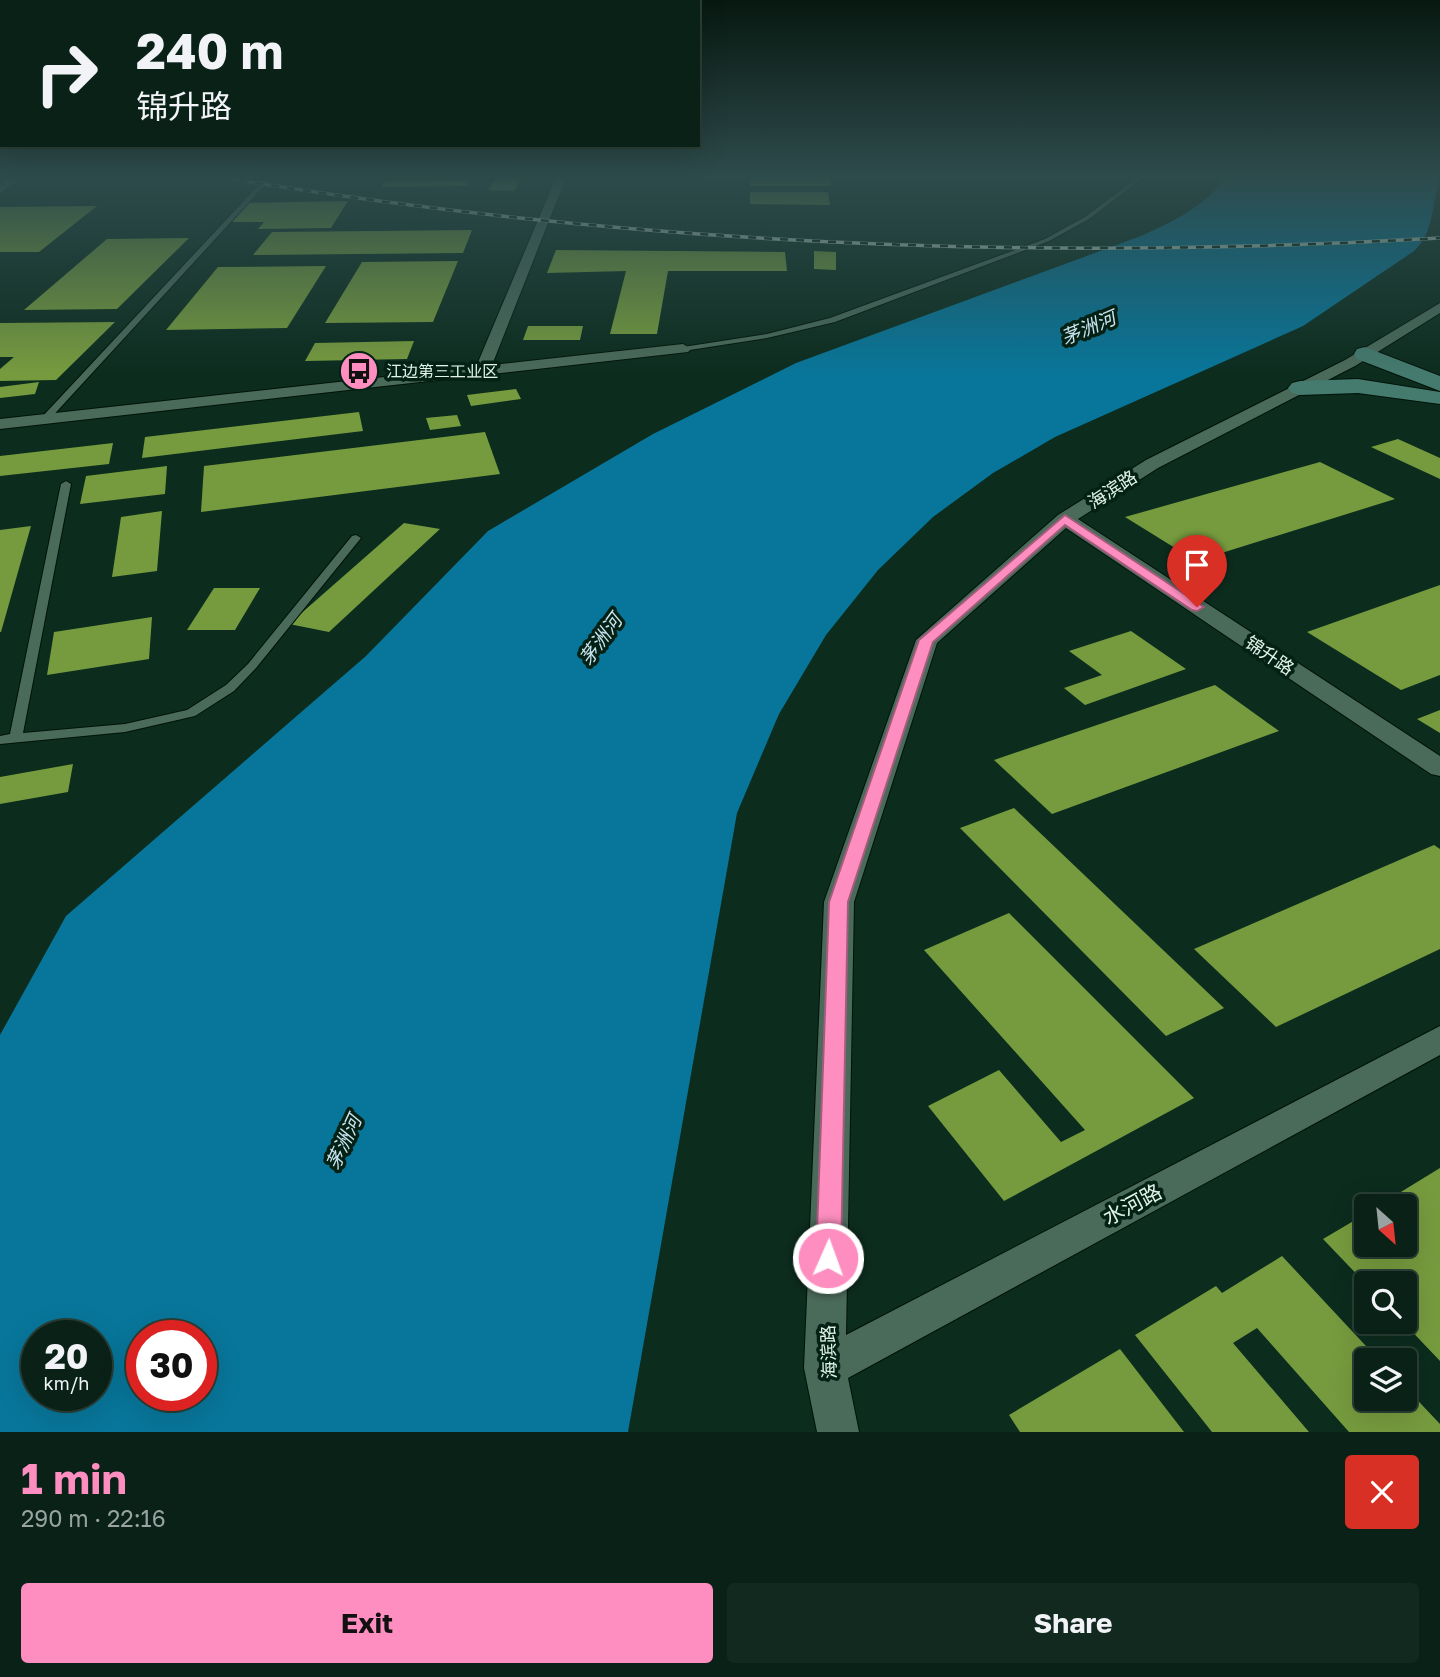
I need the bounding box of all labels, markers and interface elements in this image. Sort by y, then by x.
text: 240 m [136,21,284,80]
icon: right [21,28,112,119]
text: 锦升路 [136,87,232,125]
water label: 茅洲河 [1057,304,1122,349]
bus stop icon: 江边第三工业区 [338,350,380,392]
place label: 江边第三工业区 [386,361,498,381]
street label: 海滨路 [1083,465,1141,513]
pin [1167,535,1227,607]
icon: arrive [1178,546,1216,584]
water label: 茅洲河 [574,606,628,669]
street label: 锦升路 [1241,631,1299,679]
water label: 茅洲河 [321,1108,367,1173]
street label: 水河路 [1098,1178,1166,1230]
north arrow [1354,1194,1418,1256]
map controls [1354,1194,1417,1411]
position arrow [791,1221,865,1295]
button: search [1354,1271,1417,1334]
speed limit sign: 30 [126,1320,217,1411]
street label: 海滨路 [816,1325,840,1379]
text: 20 [44,1335,89,1377]
button: layers [1354,1348,1417,1411]
text: km/h [44,1372,89,1394]
text: 1 min [21,1453,127,1503]
button: close [1345,1455,1419,1529]
text: 290 m · 22:16 [21,1504,166,1532]
button: Exit [21,1583,713,1663]
button: Share [727,1583,1419,1663]

